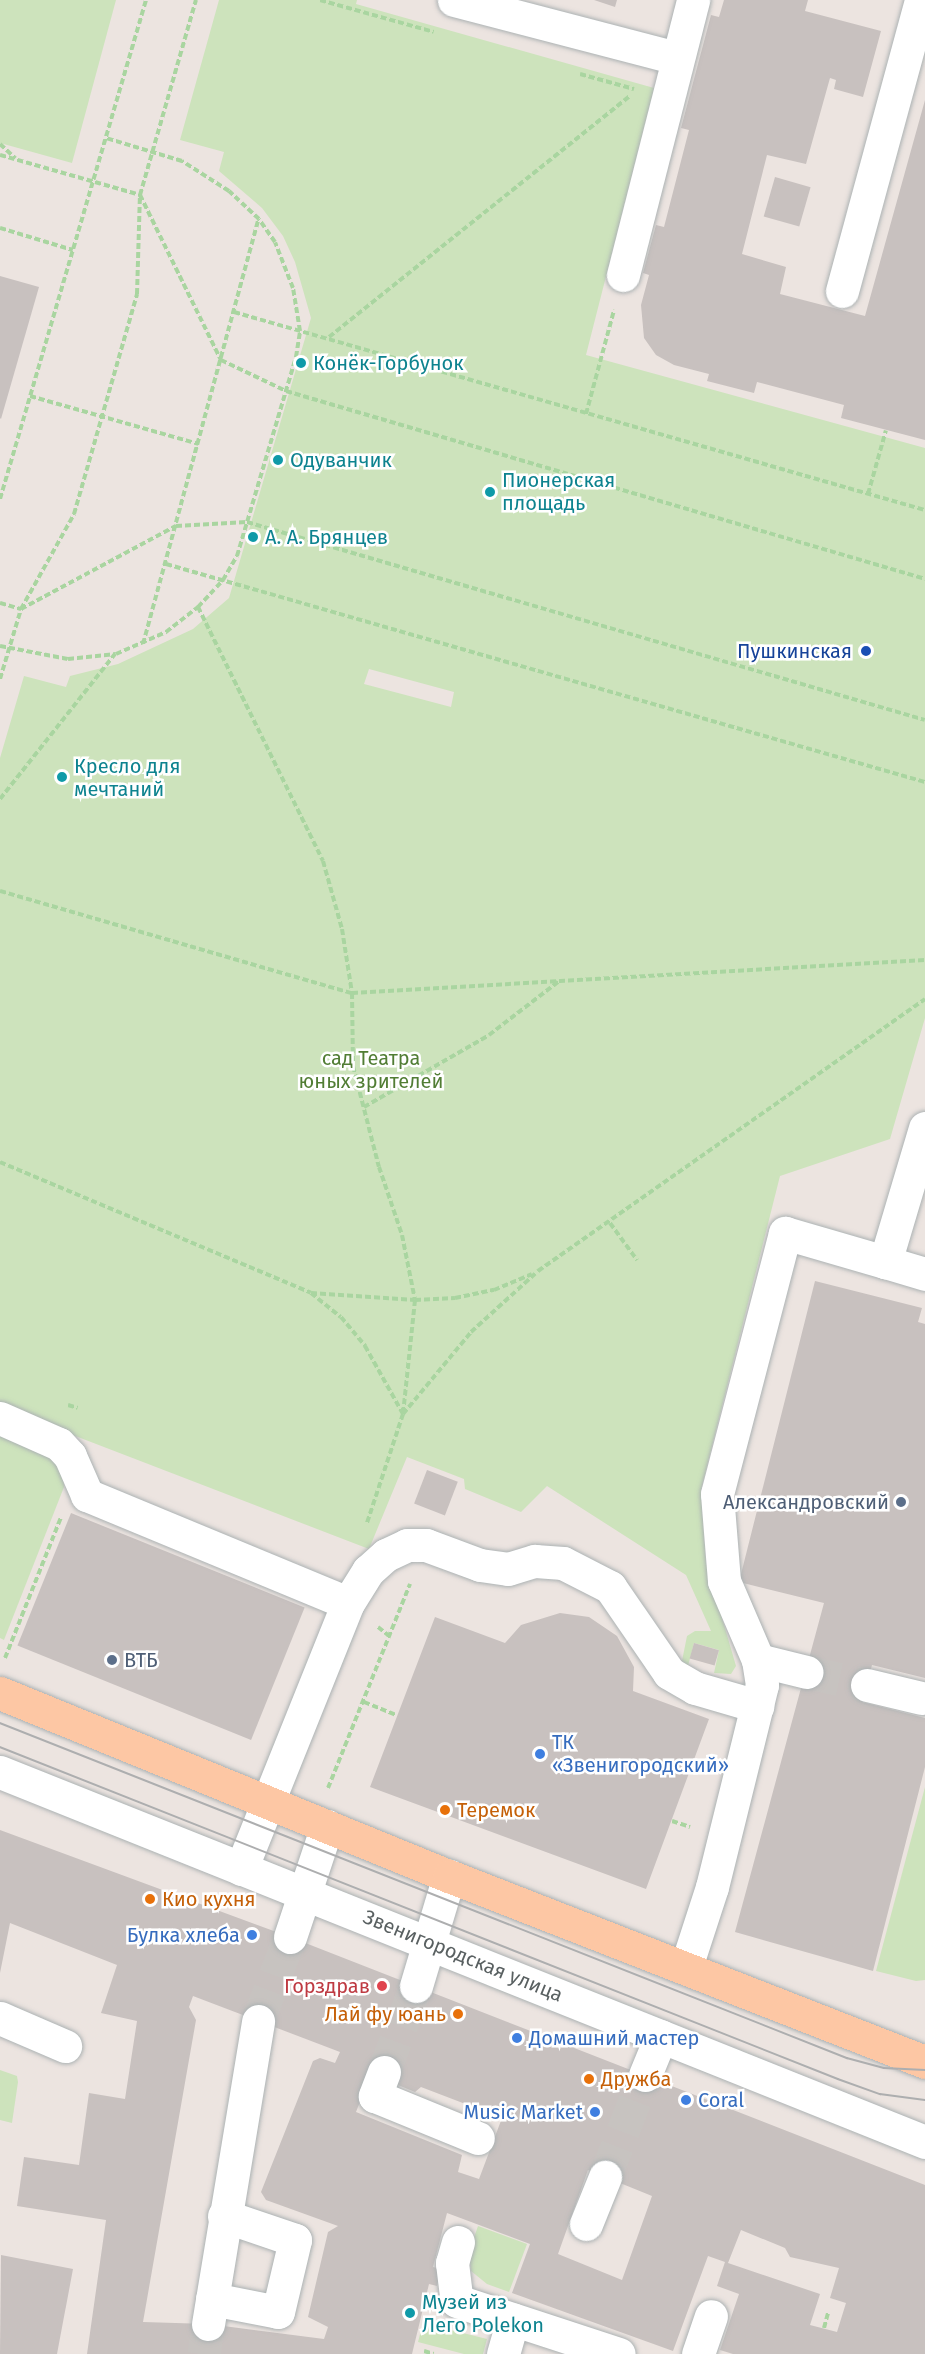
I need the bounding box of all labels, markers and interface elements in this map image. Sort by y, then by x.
place label: Конёк-Горбунок [313,351,464,375]
marker: Конёк-Горбунок [294,356,308,370]
place label: Одуванчик [290,448,392,472]
marker: Одуванчик [271,453,285,467]
place label: Пионерская площадь [502,468,615,515]
marker: Пионерская площадь [483,485,497,499]
place label: А. А. Брянцев [265,525,388,549]
marker: А. А. Брянцев [246,530,260,544]
place label: Пушкинская [737,639,852,663]
marker: Пушкинская [857,642,875,660]
place label: Кресло для мечтаний [74,754,180,801]
marker: Кресло для мечтаний [55,770,69,784]
park label: сад Театра юных зрителей [299,1046,443,1093]
place label: Александровский [723,1490,889,1514]
marker: Александровский [894,1495,908,1509]
place label: ВТБ [124,1648,158,1672]
marker: ВТБ [105,1653,119,1667]
place label: ТК «Звенигородский» [552,1730,729,1777]
marker: ТК «Звенигородский» [533,1747,547,1761]
place label: Теремок [457,1798,535,1822]
marker: Теремок [438,1803,452,1817]
place label: Кио кухня [162,1887,256,1911]
marker: Кио кухня [143,1892,157,1906]
street label: Звенигородская улица [360,1905,566,2007]
place label: Булка хлеба [127,1923,240,1947]
marker: Булка хлеба [245,1928,259,1942]
place label: Горздрав [284,1974,370,1998]
marker: Горздрав [375,1979,389,1993]
place label: Лай фу юань [325,2002,446,2026]
marker: Лай фу юань [451,2007,465,2021]
place label: Домашний мастер [529,2026,699,2050]
marker: Домашний мастер [510,2031,524,2045]
place label: Дружба [601,2067,671,2091]
marker: Дружба [582,2072,596,2086]
place label: Coral [698,2088,744,2112]
marker: Coral [679,2093,693,2107]
place label: Music Market [464,2100,583,2124]
marker: Music Market [588,2105,602,2119]
place label: Музей из Лего Polekon [422,2290,544,2337]
marker: Музей из Лего Polekon [403,2306,417,2320]

